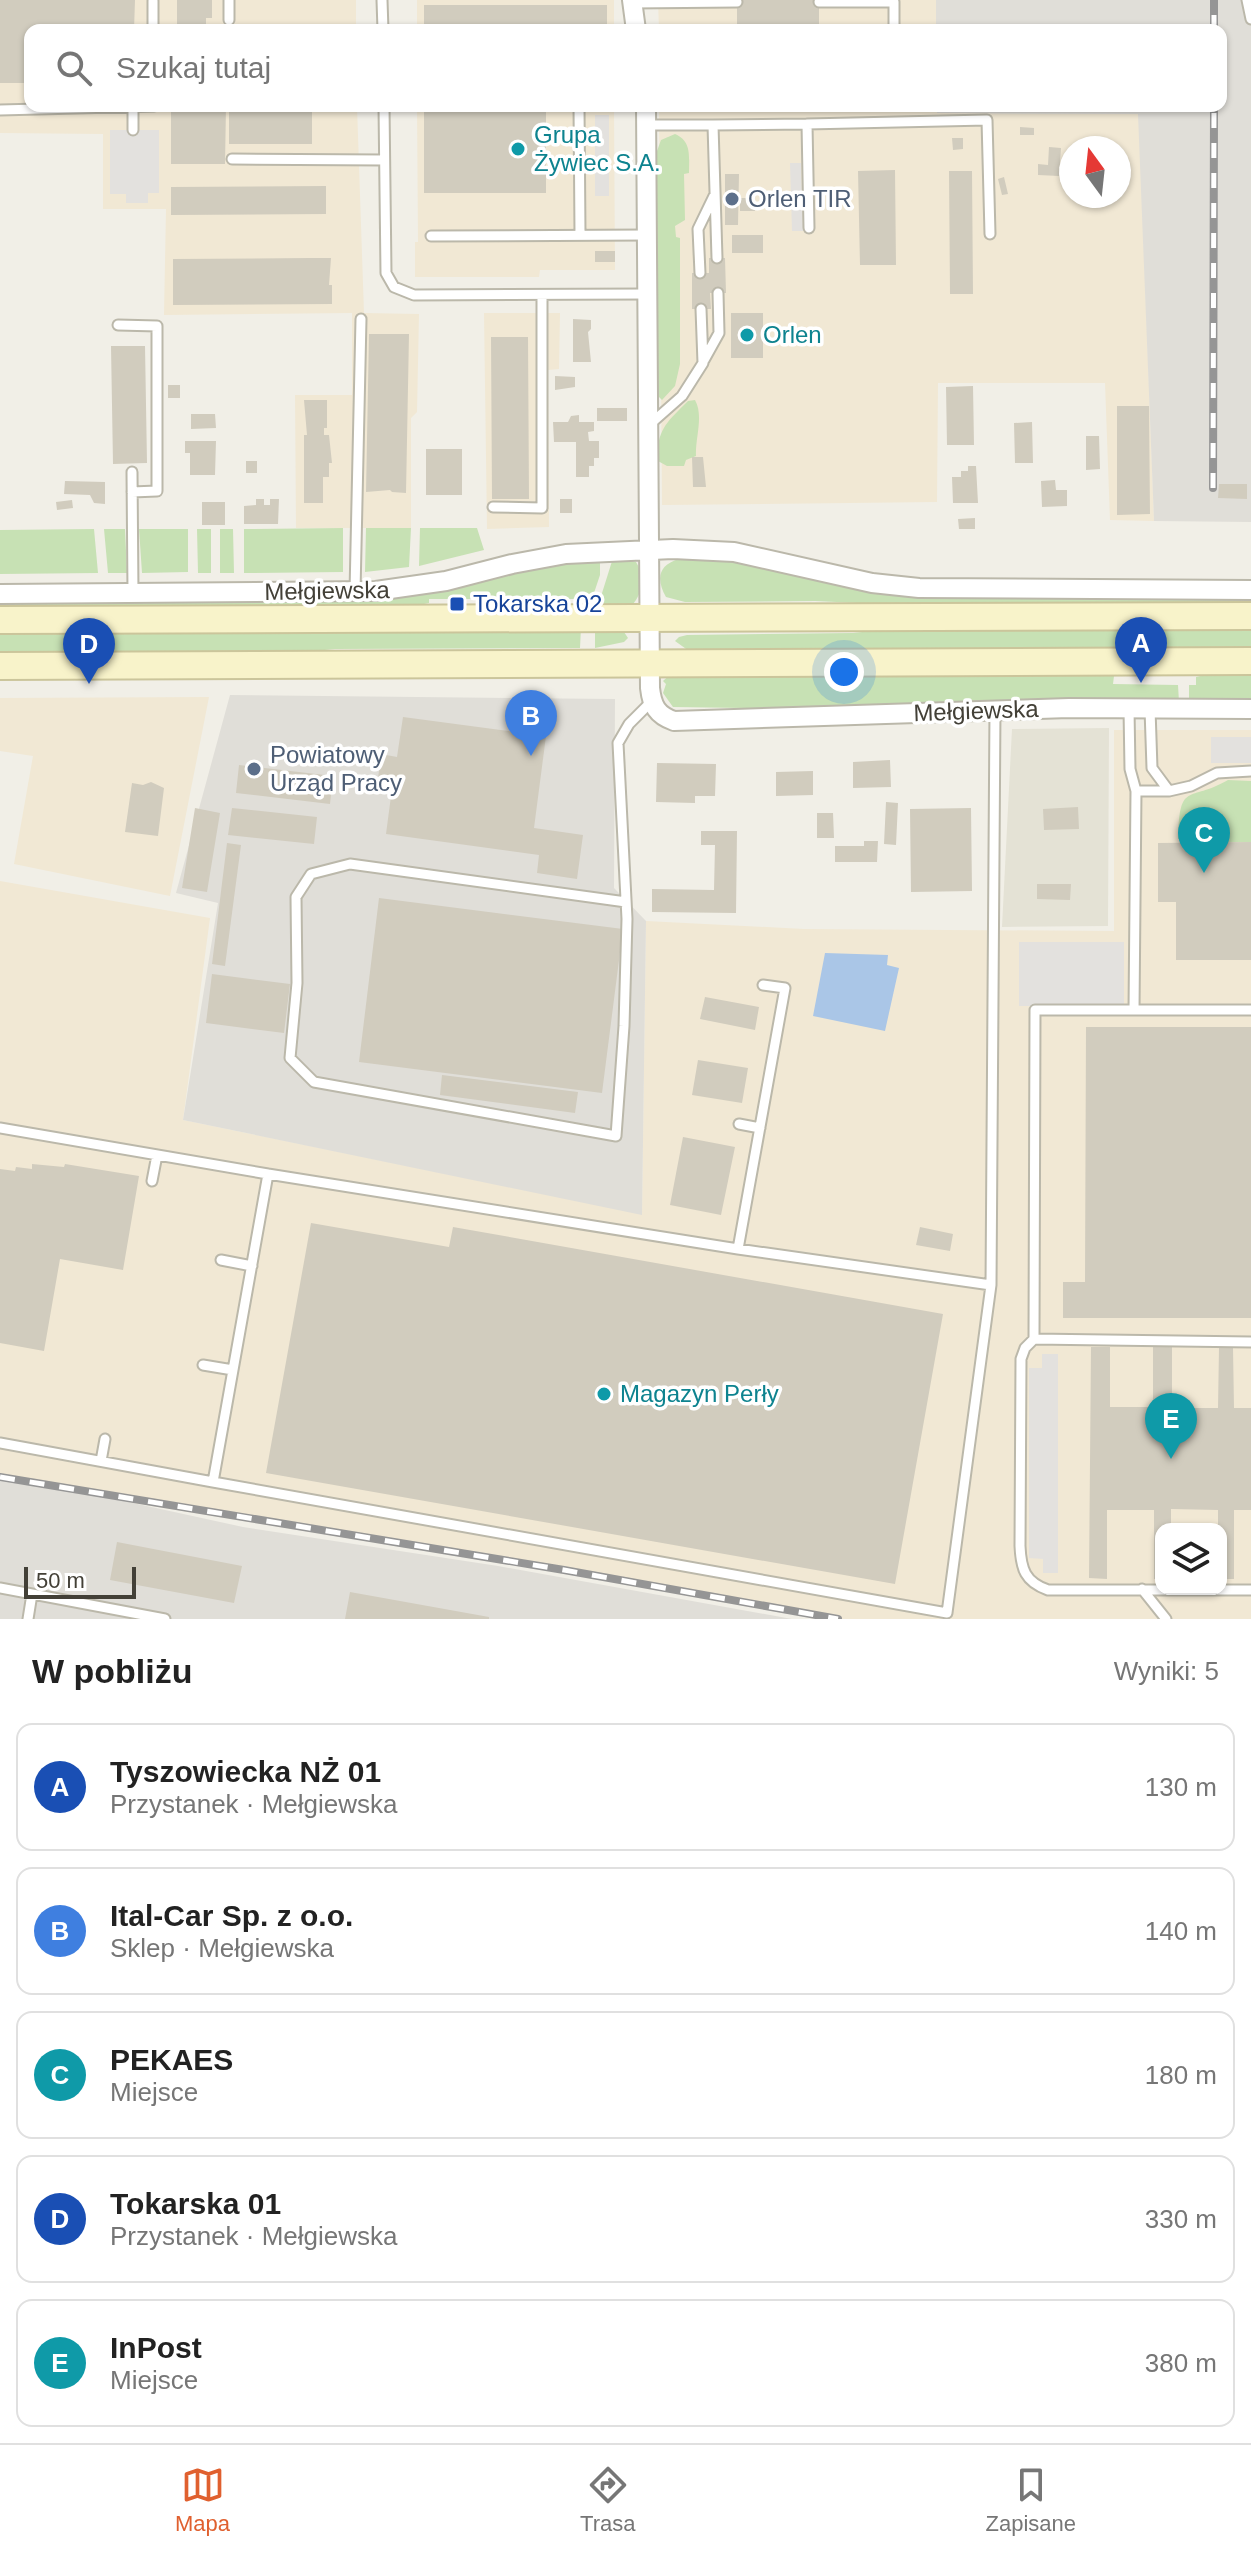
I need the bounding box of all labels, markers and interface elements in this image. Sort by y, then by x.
search box [24,24,1227,112]
icon: search [52,46,96,90]
text: Szukaj tutaj [116,51,271,84]
place label: Grupa Żywiec S.A. [534,121,661,176]
north arrow [1059,136,1131,208]
marker: Grupa Żywiec S.A. [509,140,527,158]
place label: Orlen TIR [748,185,852,212]
marker: Orlen TIR [723,190,741,208]
place label: Orlen [763,321,822,348]
marker: Orlen [738,326,756,344]
street label: Mełgiewska [264,576,391,605]
place label: Tokarska 02 [473,590,602,617]
marker: Tokarska 02 [448,595,466,613]
pin: A [1115,617,1167,683]
pin: D [63,618,115,684]
your location [824,652,864,692]
pin: B [505,690,557,756]
street label: Mełgiewska [913,695,1040,726]
place label: Powiatowy Urząd Pracy [270,741,402,796]
marker: Powiatowy Urząd Pracy [245,760,263,778]
pin: C [1178,807,1230,873]
place label: Magazyn Perły [620,1380,779,1407]
marker: Magazyn Perły [595,1385,613,1403]
pin: E [1145,1393,1197,1459]
map controls [1155,1523,1227,1595]
button: layers [1155,1523,1227,1595]
scale bar [24,1563,136,1599]
text: 50 m [36,1568,85,1593]
text: W pobliżu [32,1652,193,1690]
text: Wyniki: 5 [1114,1656,1219,1686]
text: Tyszowiecka NŻ 01 [110,1755,381,1788]
text: A [51,1772,69,1802]
text: 130 m [1145,1772,1217,1802]
text: Przystanek · Mełgiewska [110,1789,398,1819]
text: Ital-Car Sp. z o.o. [110,1899,353,1932]
text: B [51,1916,69,1946]
text: 140 m [1145,1916,1217,1946]
text: Sklep · Mełgiewska [110,1933,334,1963]
text: PEKAES [110,2043,233,2076]
text: C [51,2060,69,2090]
text: 180 m [1145,2060,1217,2090]
text: Miejsce [110,2077,198,2107]
text: Tokarska 01 [110,2187,281,2220]
text: D [51,2204,69,2234]
text: 330 m [1145,2204,1217,2234]
text: Przystanek · Mełgiewska [110,2221,398,2251]
text: InPost [110,2331,202,2364]
text: E [51,2348,69,2378]
text: 380 m [1145,2348,1217,2378]
text: Miejsce [110,2365,198,2395]
tab: Mapa [175,2463,230,2537]
tab: Trasa [580,2463,635,2537]
tab: Zapisane [985,2463,1076,2537]

